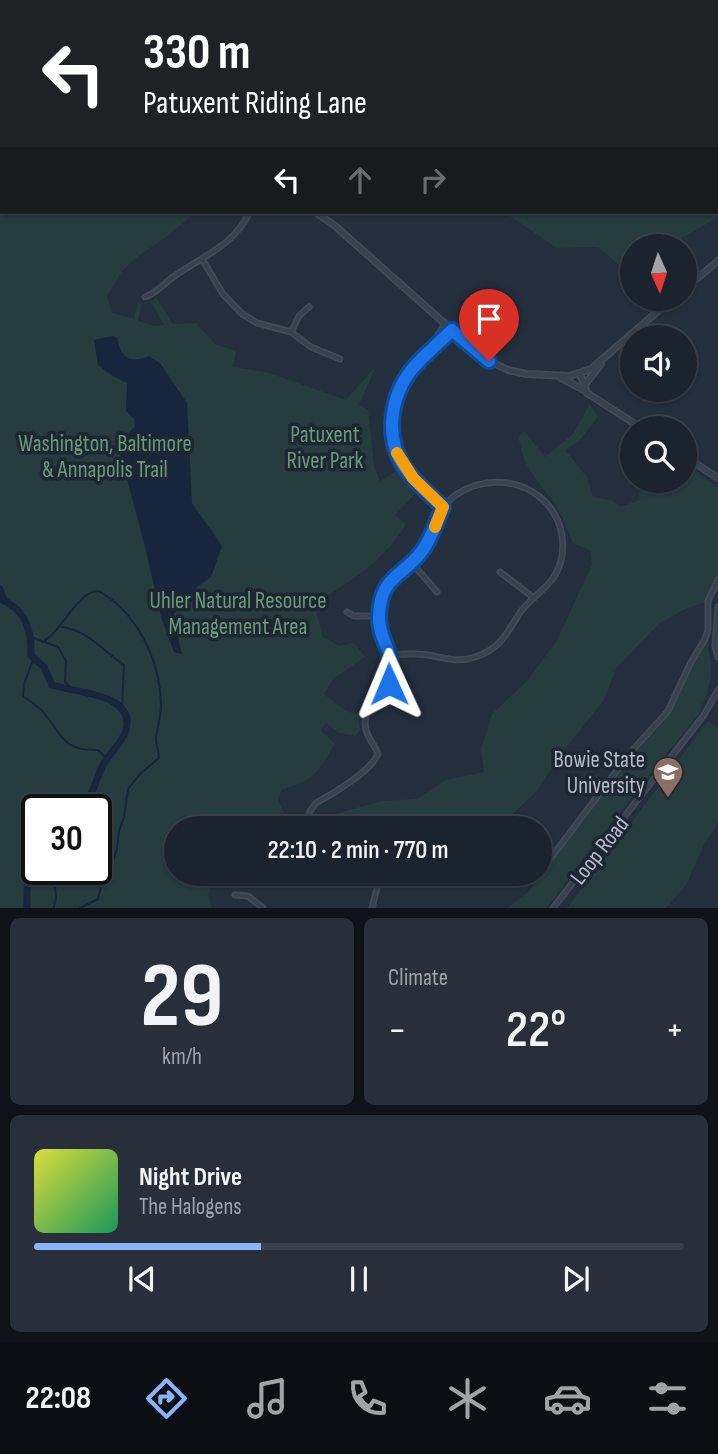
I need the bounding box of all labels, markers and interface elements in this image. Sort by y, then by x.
text: 330 m [143,24,250,83]
icon: left [28,28,119,119]
text: Patuxent Riding Lane [143,84,367,123]
icon: left [268,161,306,199]
icon: ahead [341,161,379,199]
icon: right [414,161,452,199]
north arrow [620,234,696,312]
map controls [620,234,697,493]
pin [459,289,519,361]
icon: arrive [470,300,508,338]
button: sound [620,325,697,402]
button: search [620,416,697,493]
park label: Patuxent River Park [287,421,364,475]
park label: Washington, Baltimore & Annapolis Trail [18,430,192,484]
park label: Uhler Natural Resource Management Area [150,587,326,641]
position arrow [352,647,426,721]
place label: Bowie State University [554,746,645,800]
school or university icon: Bowie State University [651,755,685,799]
speed limit sign: 30 [21,794,112,885]
street label: Loop Road [564,811,635,890]
text: 22:10 · 2 min · 770 m [268,835,448,866]
text: 29 [141,943,224,1052]
text: Climate [388,964,448,992]
text: 22° [506,999,566,1062]
text: − [388,1008,407,1053]
text: + [665,1008,684,1053]
text: km/h [162,1043,202,1071]
text: Night Drive [139,1162,242,1193]
text: The Halogens [139,1193,242,1221]
icon: previous [123,1260,161,1298]
icon: pause [340,1260,378,1298]
icon: next [557,1260,595,1298]
icon: directions [142,1374,191,1423]
icon: music [243,1374,292,1423]
icon: phone [343,1374,392,1423]
icon: climate [443,1374,492,1423]
icon: car [543,1374,592,1423]
icon: filters [643,1374,692,1423]
text: 22:08 [26,1379,91,1418]

